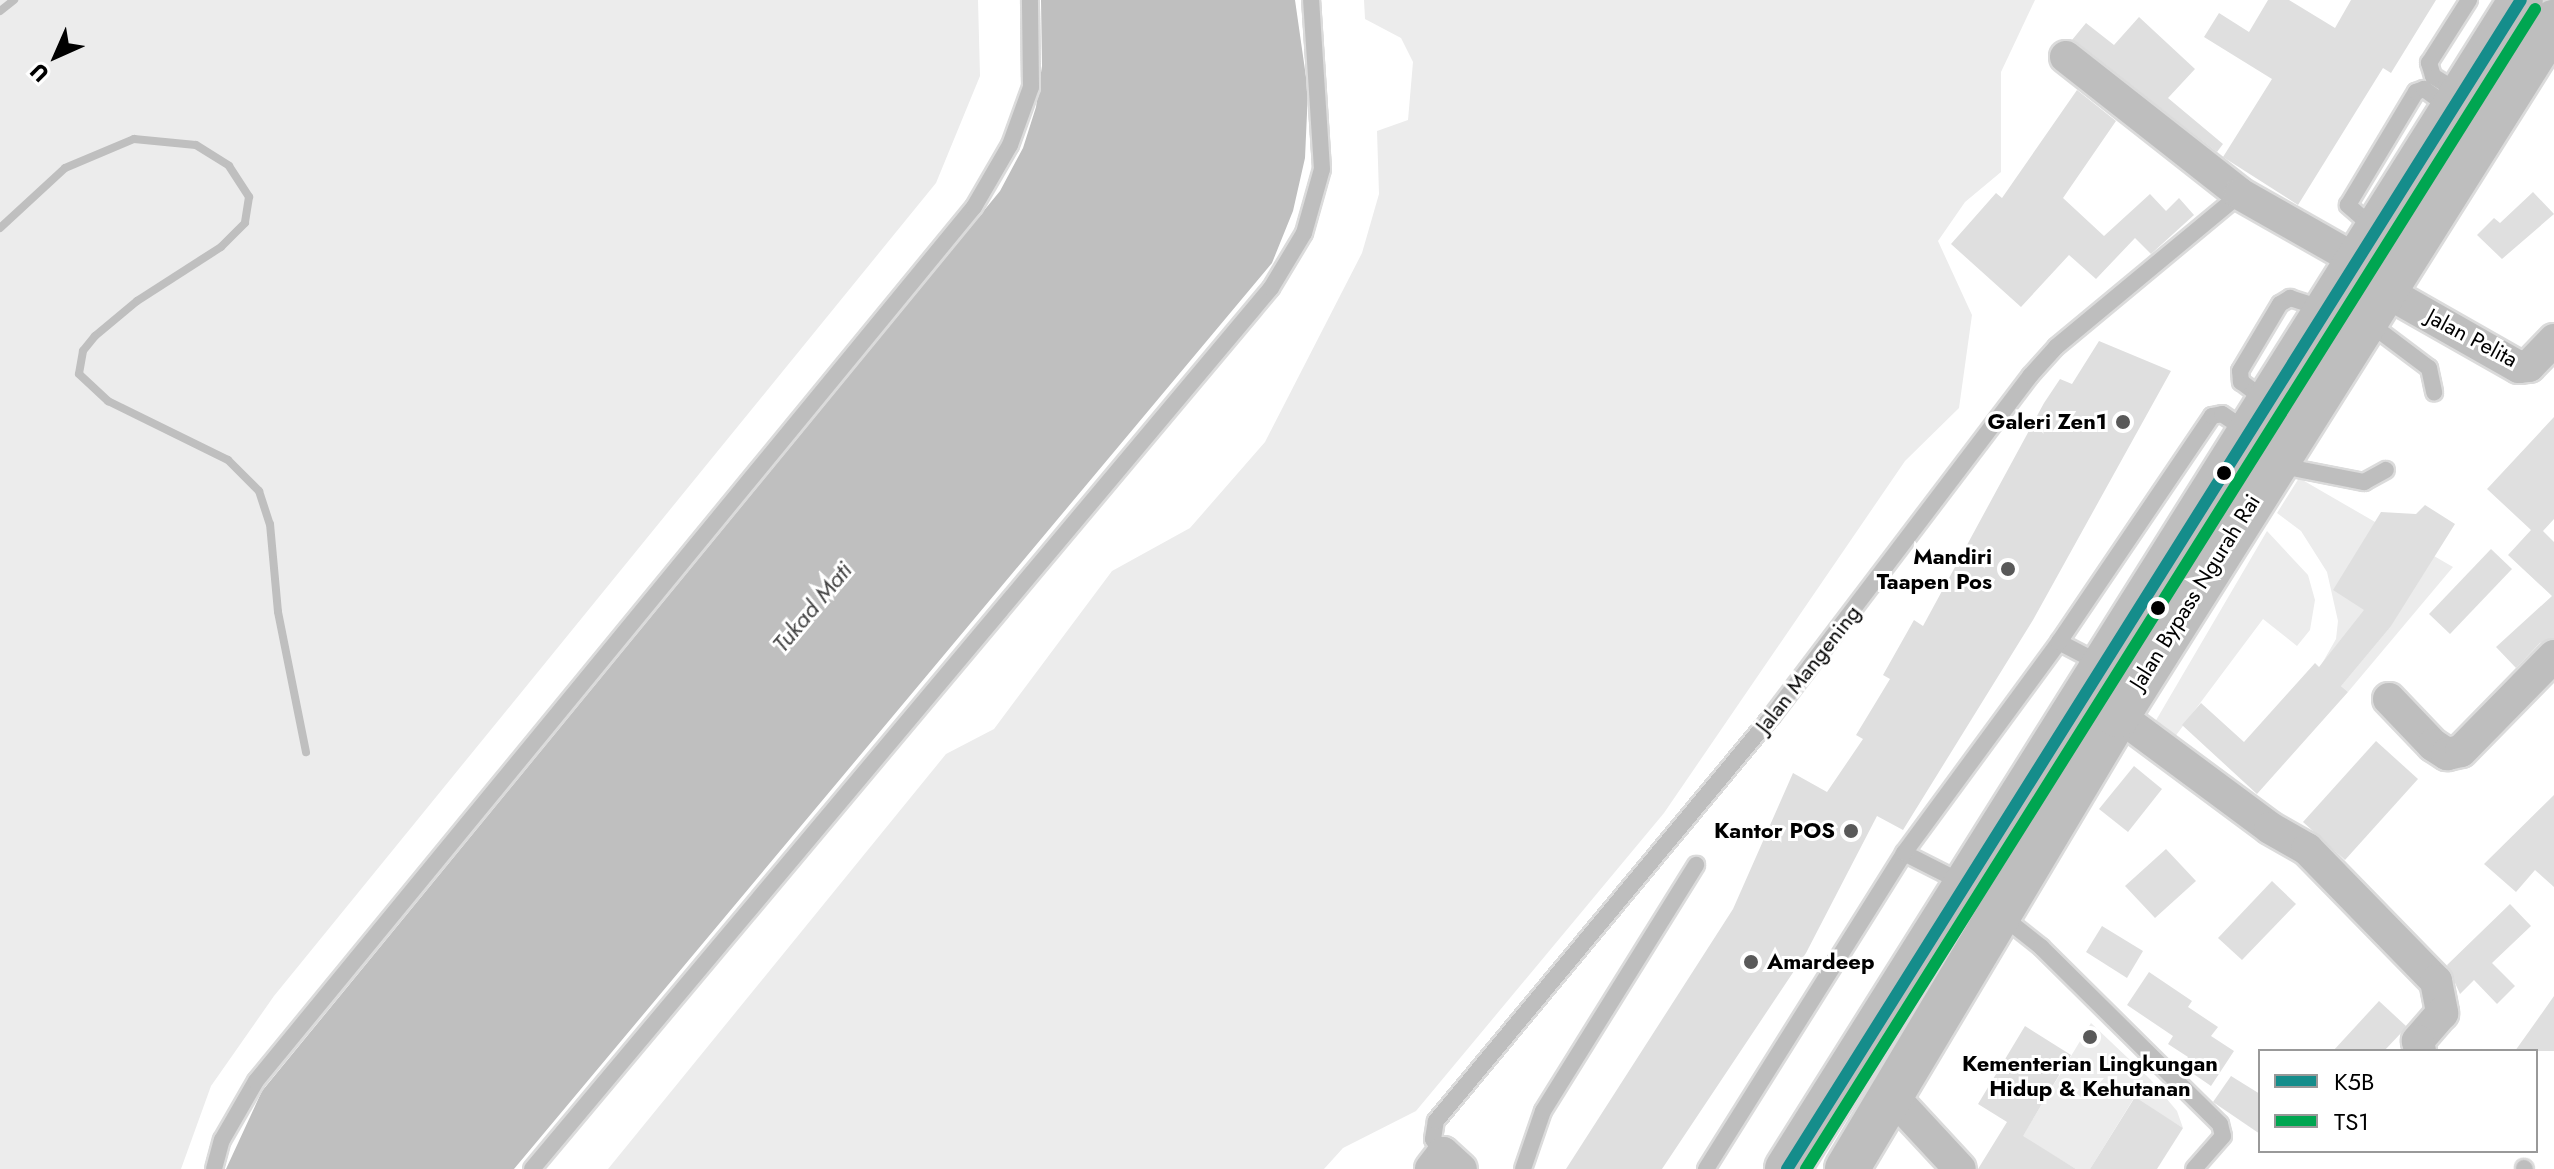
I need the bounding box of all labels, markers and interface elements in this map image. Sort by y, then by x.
north arrow [16,16,96,96]
text: U [22,56,56,90]
street label: Jalan Pelita [2422,303,2522,373]
place label: Galeri Zen1 [1988,409,2107,435]
marker: Galeri Zen1 [2114,413,2132,431]
unlabelled marker [2216,465,2232,481]
street label: Jalan Bypass Ngurah Rai [2124,490,2266,694]
place label: Mandiri Taapen Pos [1877,543,1992,594]
water label: Tukad Mati [766,556,858,658]
marker: Mandiri Taapen Pos [1999,560,2017,578]
street label: Jalan Mangening [1750,600,1866,738]
unlabelled marker [2150,600,2166,616]
place label: Kantor POS [1714,818,1835,844]
marker: Kantor POS [1842,822,1860,840]
place label: Amardeep [1767,949,1874,975]
marker: Amardeep [1742,953,1760,971]
marker: Kementerian Lingkungan Hidup & Kehutanan [2081,1028,2099,1046]
legend [2258,1049,2538,1153]
place label: Kementerian Lingkungan Hidup & Kehutanan [1962,1050,2218,1102]
text: K5B [2334,1064,2375,1099]
text: TS1 [2334,1104,2369,1139]

